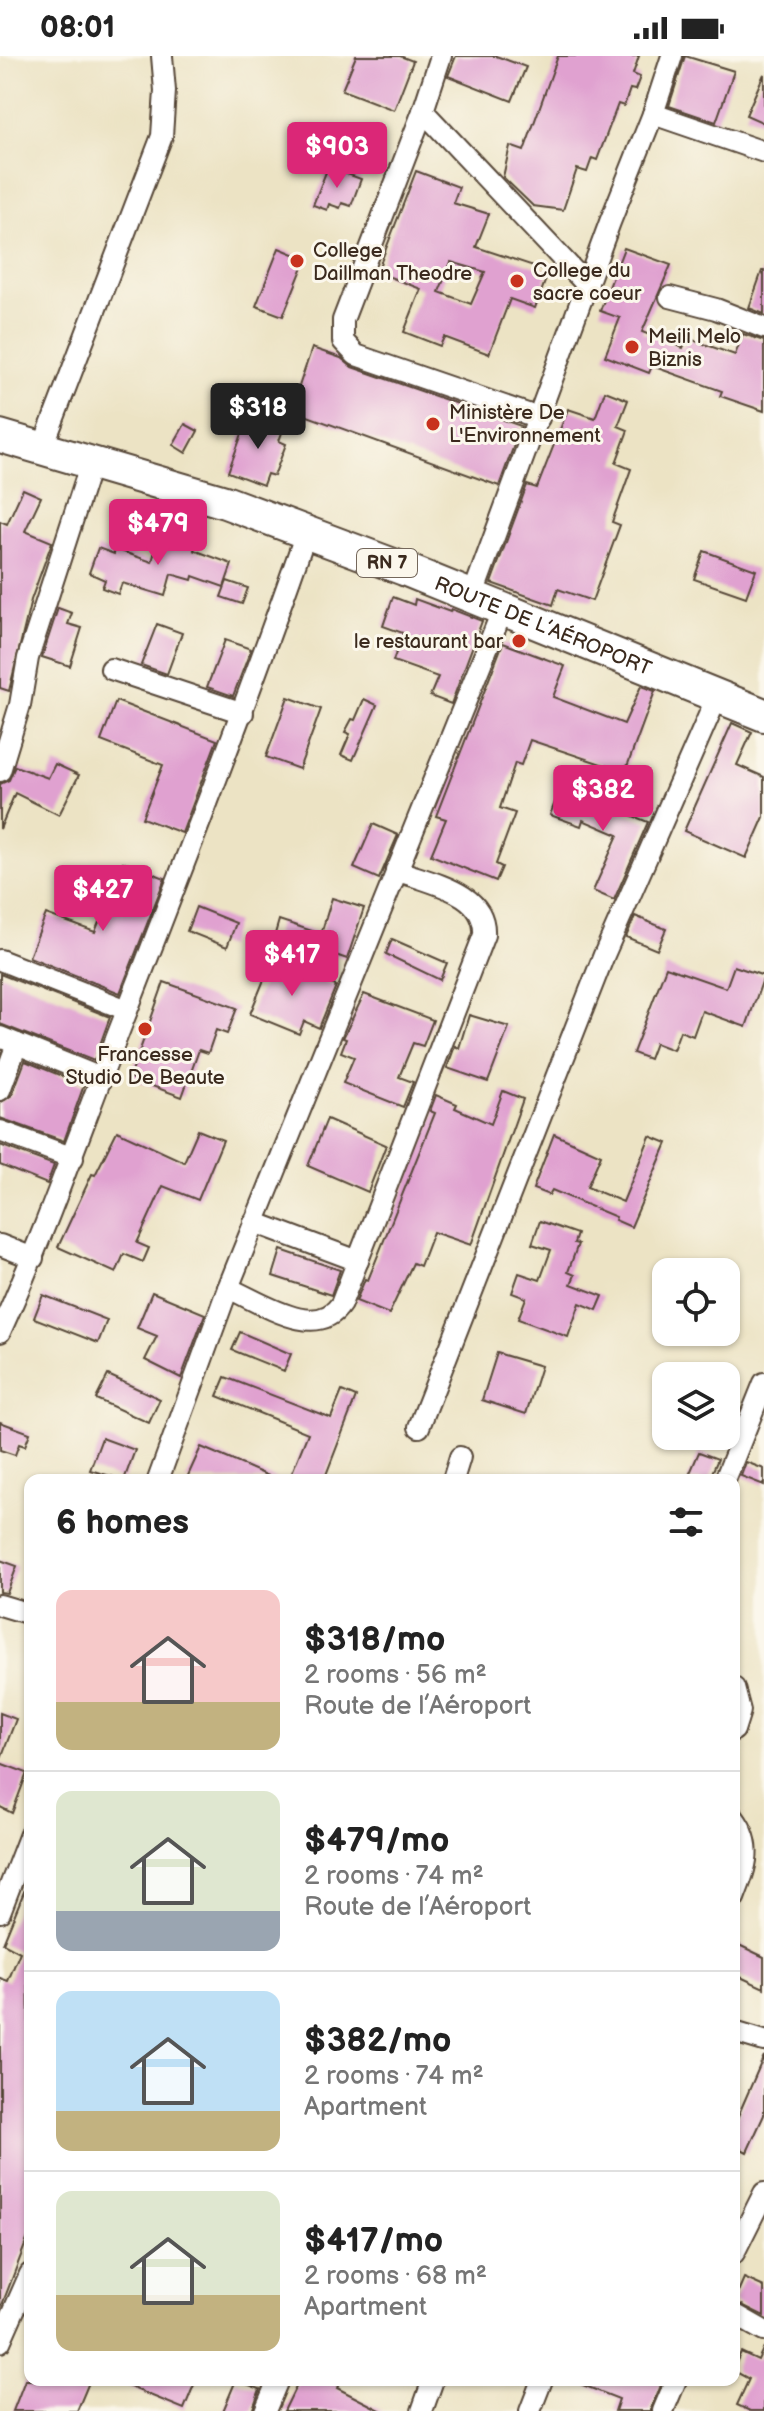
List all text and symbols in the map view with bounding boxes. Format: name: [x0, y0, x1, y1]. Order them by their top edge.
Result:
text: 08:01: [40, 10, 115, 46]
pin: $903: [290, 122, 384, 190]
text: $903: [305, 132, 369, 163]
place label: College Daillman Theodre: [313, 239, 472, 286]
marker: College Daillman Theodre: [288, 252, 306, 270]
place label: College du sacre coeur: [533, 259, 642, 306]
marker: College du sacre coeur: [508, 272, 526, 290]
place label: Meili Melo Biznis: [648, 325, 741, 372]
marker: Meili Melo Biznis: [623, 338, 641, 356]
pin: $318: [211, 383, 305, 451]
text: $318: [229, 393, 287, 424]
place label: Ministère De L'Environnement: [449, 401, 601, 448]
marker: Ministère De L'Environnement: [424, 415, 442, 433]
pin: $479: [111, 499, 205, 567]
text: $479: [127, 509, 189, 540]
road number: RN 7: [357, 549, 417, 577]
street label: ROUTE DE L’AÉROPORT: [431, 572, 655, 681]
place label: le restaurant bar: [354, 630, 504, 654]
marker: le restaurant bar: [510, 632, 528, 650]
pin: $382: [556, 765, 650, 833]
text: $382: [571, 775, 635, 806]
pin: $427: [56, 865, 150, 933]
text: $427: [72, 875, 134, 906]
pin: $417: [245, 930, 339, 998]
text: $417: [263, 940, 321, 971]
marker: Francesse Studio De Beaute: [136, 1020, 154, 1038]
place label: Francesse Studio De Beaute: [65, 1043, 225, 1090]
map controls: [652, 1258, 740, 1450]
button: locate: [652, 1258, 740, 1346]
button: layers: [652, 1362, 740, 1450]
icon: filters: [664, 1500, 708, 1544]
text: 6 homes: [56, 1502, 189, 1543]
text: $318/mo: [304, 1619, 445, 1660]
icon: home: [120, 1622, 216, 1718]
text: 2 rooms · 56 m²: [304, 1660, 487, 1691]
text: Route de l’Aéroport: [304, 1691, 531, 1722]
text: $479/mo: [304, 1820, 449, 1861]
icon: home: [120, 1823, 216, 1919]
text: 2 rooms · 74 m²: [304, 1861, 484, 1892]
text: Route de l’Aéroport: [304, 1892, 531, 1923]
text: $382/mo: [304, 2020, 451, 2061]
icon: home: [120, 2023, 216, 2119]
text: 2 rooms · 74 m²: [304, 2061, 484, 2092]
text: Apartment: [304, 2092, 427, 2123]
text: $417/mo: [304, 2220, 443, 2261]
icon: home: [120, 2223, 216, 2319]
text: 2 rooms · 68 m²: [304, 2261, 487, 2292]
text: Apartment: [304, 2292, 427, 2323]

